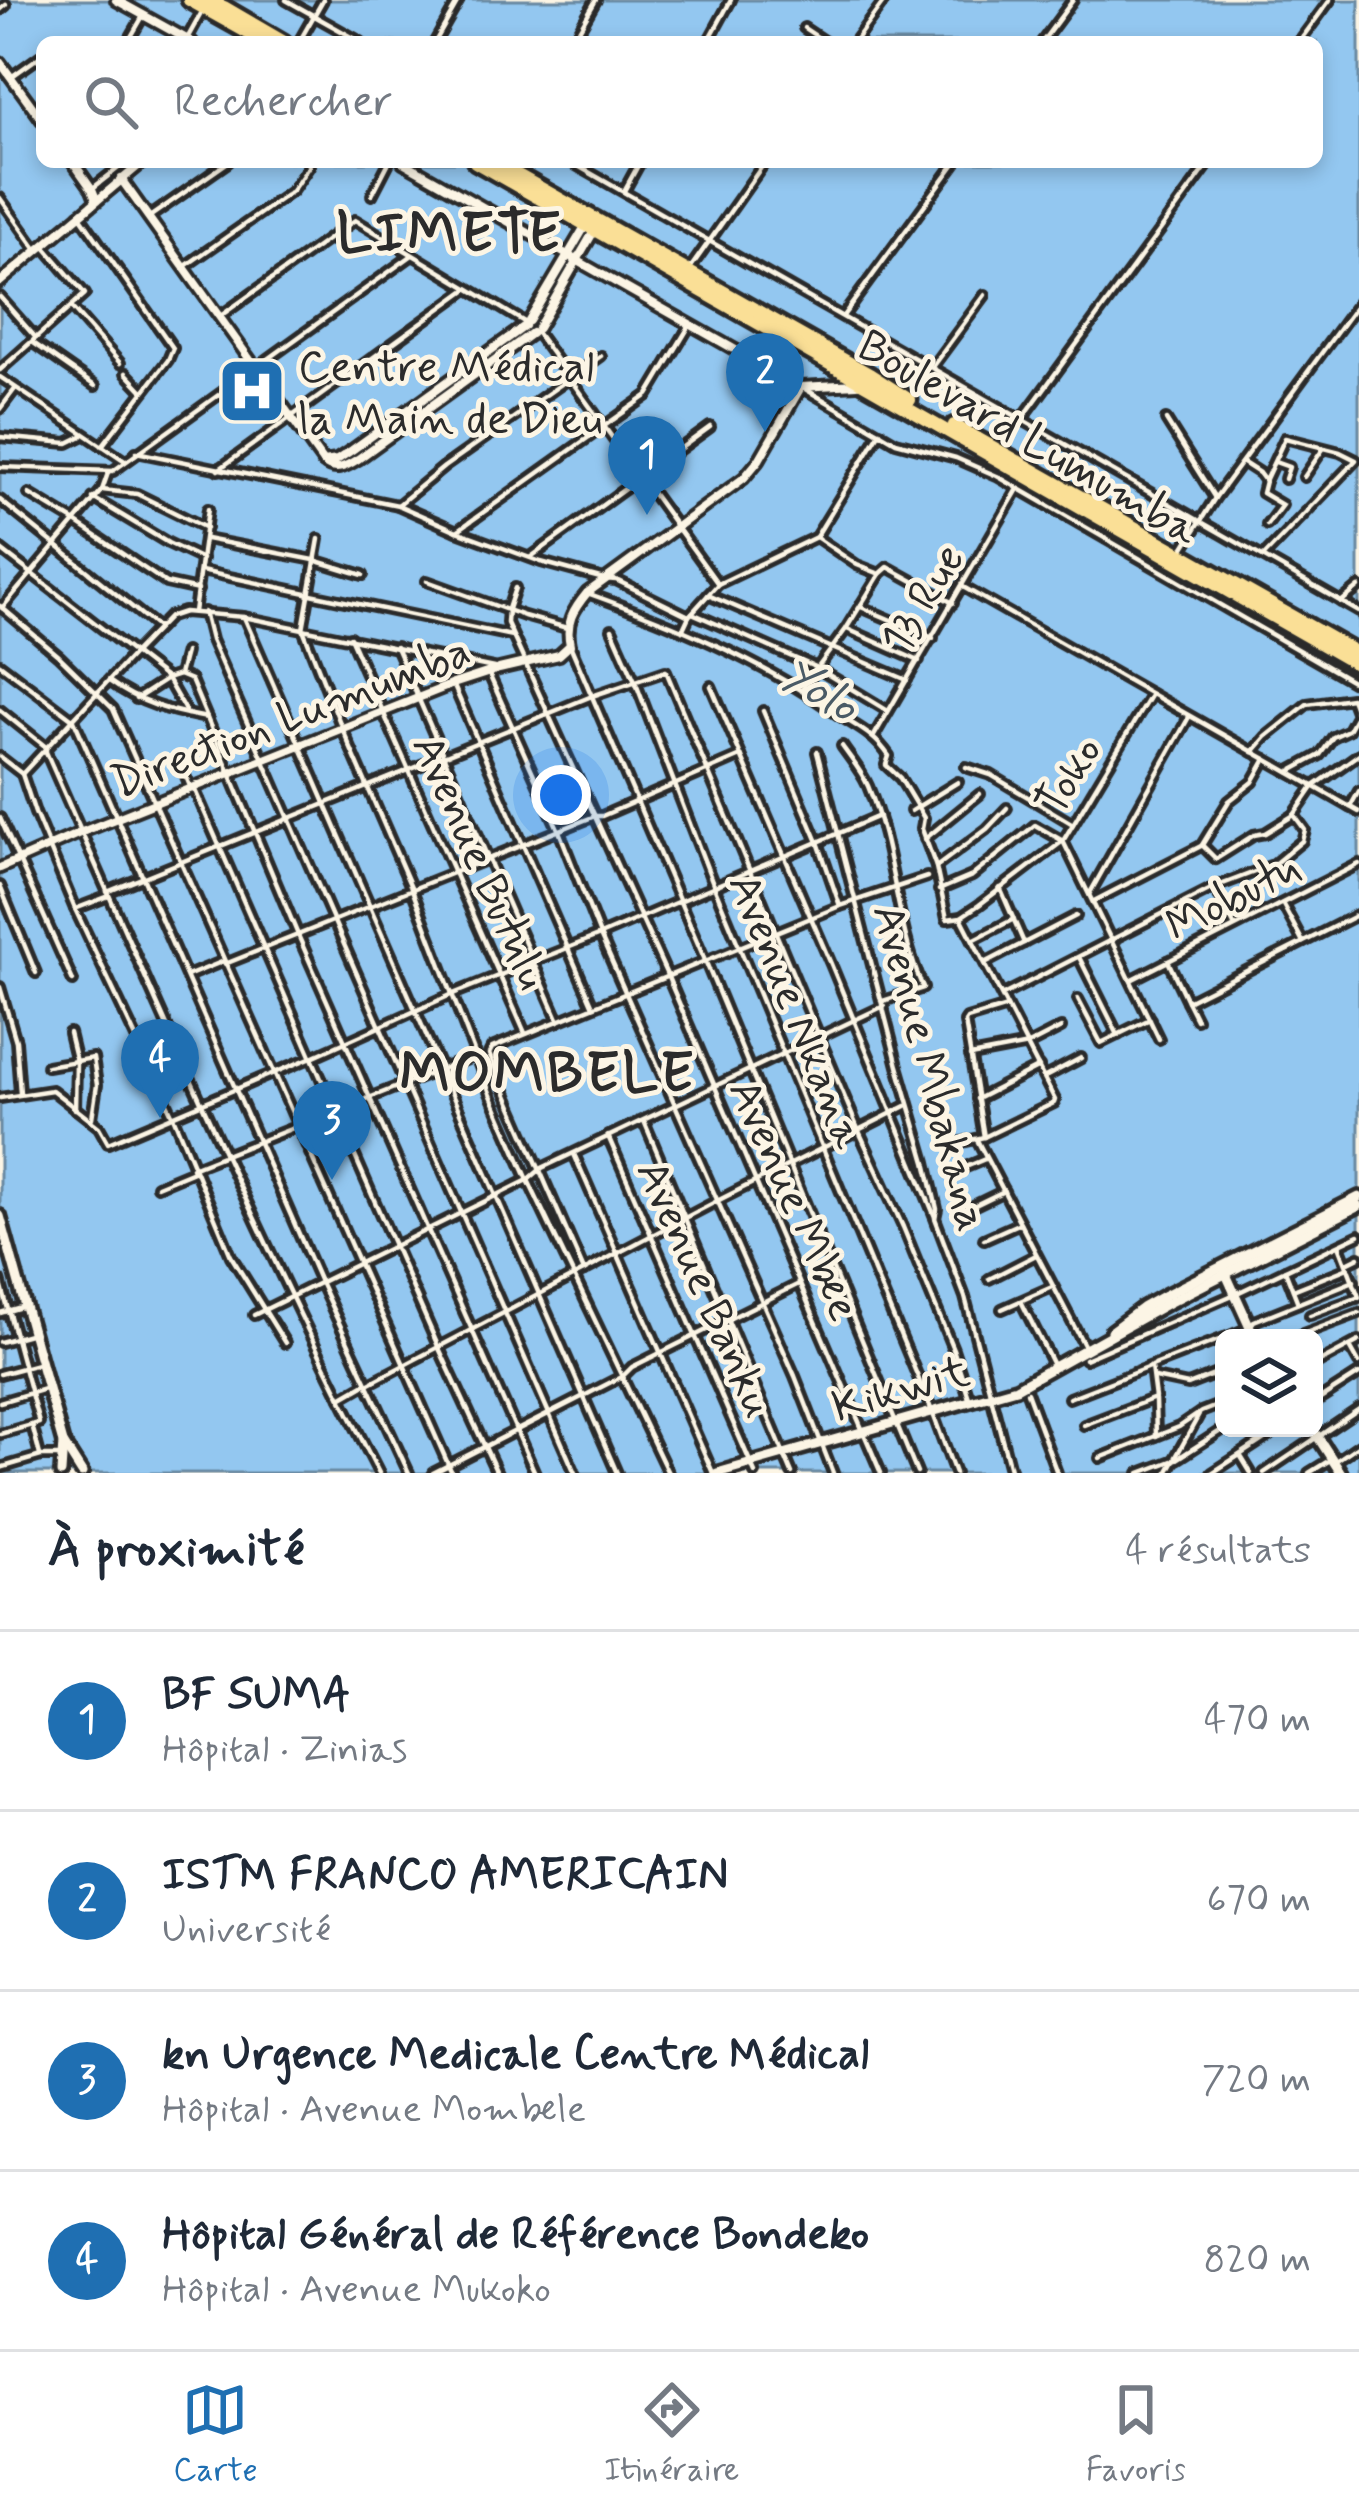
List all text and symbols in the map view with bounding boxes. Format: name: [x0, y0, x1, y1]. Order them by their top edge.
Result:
search box: [36, 36, 1323, 168]
icon: search: [78, 69, 144, 135]
text: Rechercher: [174, 73, 393, 132]
district label: LIMETE: [336, 198, 564, 273]
street label: Boulevard Lumumba: [846, 317, 1209, 561]
pin: 2: [726, 333, 804, 432]
place label: Centre Médical la Main de Dieu: [298, 339, 602, 450]
hospital icon: Centre Médical la Main de Dieu: [217, 356, 287, 426]
pin: 1: [608, 416, 686, 515]
street label: 13 Rue: [868, 534, 980, 666]
street label: Direction Lumumba: [103, 623, 479, 814]
water label: Yolo: [768, 644, 870, 739]
street label: Avenue Butulu: [396, 726, 561, 999]
street label: Toko: [1023, 726, 1117, 828]
your location: [531, 765, 591, 825]
street label: Mobutu: [1156, 839, 1311, 957]
street label: Avenue Nkana: [713, 865, 877, 1158]
street label: Avenue Mbakana: [857, 898, 1001, 1238]
pin: 4: [121, 1019, 199, 1118]
district label: MOMBELE: [399, 1038, 697, 1113]
street label: Avenue Mbee: [713, 1070, 872, 1330]
pin: 3: [293, 1081, 371, 1180]
street label: Avenue Banku: [621, 1151, 787, 1427]
map controls: [1215, 1329, 1323, 1437]
button: layers: [1215, 1329, 1323, 1437]
street label: Kikwit: [826, 1343, 976, 1438]
text: À proximité: [48, 1518, 304, 1584]
text: 4 résultats: [1125, 1526, 1311, 1577]
text: BF SUMA: [162, 1666, 350, 1725]
text: 1: [78, 1695, 96, 1746]
text: 470 m: [1204, 1695, 1311, 1746]
text: Hôpital · Zinias: [162, 1725, 407, 1776]
text: ISTM FRANCO AMERICAIN: [162, 1846, 728, 1905]
text: 2: [77, 1875, 97, 1926]
text: 670 m: [1206, 1875, 1311, 1926]
text: Université: [162, 1905, 331, 1956]
text: kn Urgence Medicale Centre Médical: [162, 2026, 869, 2085]
text: 3: [78, 2055, 96, 2106]
text: 720 m: [1202, 2055, 1311, 2106]
text: Hôpital · Avenue Mombele: [162, 2085, 586, 2136]
text: Hôpital Général de Référence Bondeko: [162, 2206, 869, 2265]
text: 4: [76, 2235, 98, 2286]
text: 820 m: [1203, 2235, 1311, 2286]
text: Hôpital · Avenue Mukoko: [162, 2265, 551, 2316]
tab: Carte: [173, 2377, 258, 2493]
tab: Itinéraire: [604, 2377, 739, 2493]
tab: Favoris: [1086, 2377, 1186, 2493]

